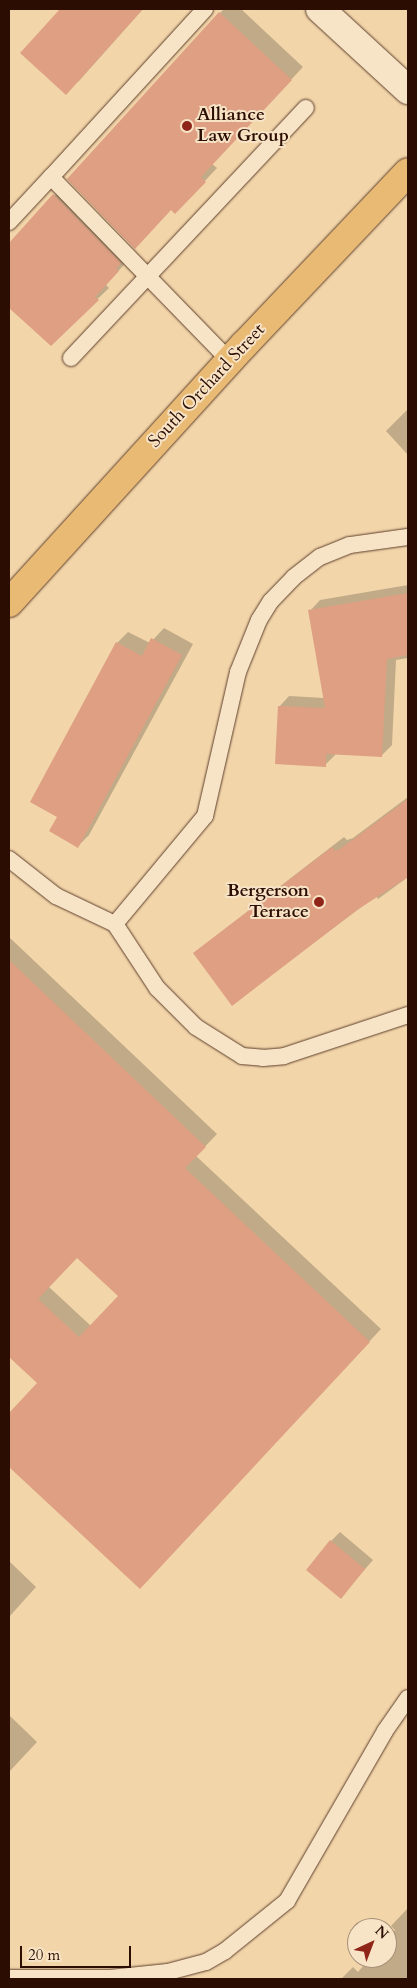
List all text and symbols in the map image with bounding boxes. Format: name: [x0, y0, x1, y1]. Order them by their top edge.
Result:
place label: Alliance Law Group: [197, 105, 289, 148]
marker: Alliance Law Group: [181, 120, 193, 132]
street label: South Orchard Street: [144, 320, 270, 452]
place label: Bergerson Terrace: [227, 881, 309, 924]
marker: Bergerson Terrace: [313, 896, 325, 908]
north arrow: [347, 1918, 397, 1968]
text: N: [371, 1921, 393, 1943]
scale bar: [22, 1936, 134, 1968]
text: 20 m: [28, 1945, 60, 1965]

